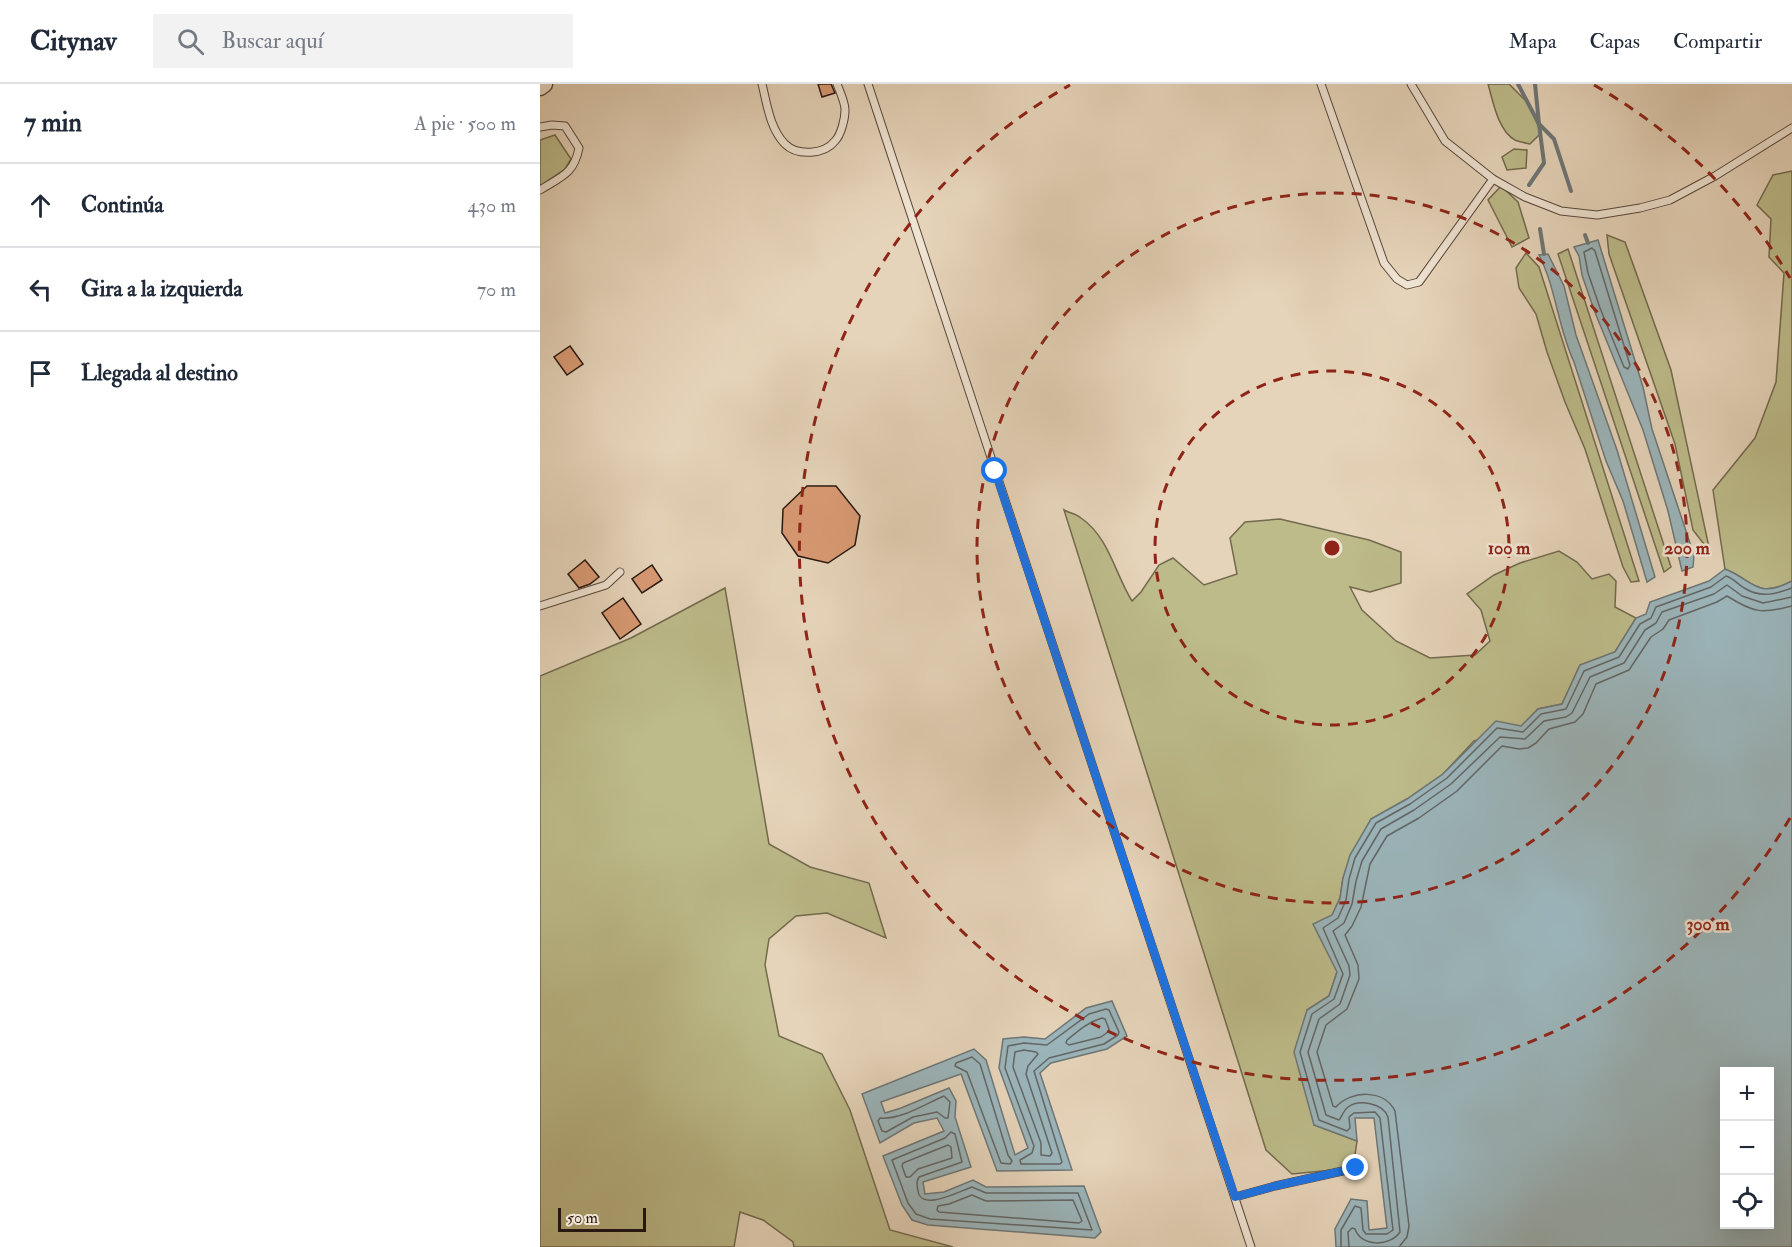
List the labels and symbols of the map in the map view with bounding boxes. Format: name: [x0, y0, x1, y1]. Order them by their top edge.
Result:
route start: [981, 457, 1007, 483]
text: 100 m: [1488, 537, 1531, 560]
text: 200 m: [1664, 537, 1711, 560]
centre of rings: [1322, 538, 1342, 558]
text: 300 m: [1686, 913, 1731, 936]
route end: [1342, 1154, 1368, 1180]
scale bar: [558, 1205, 646, 1232]

